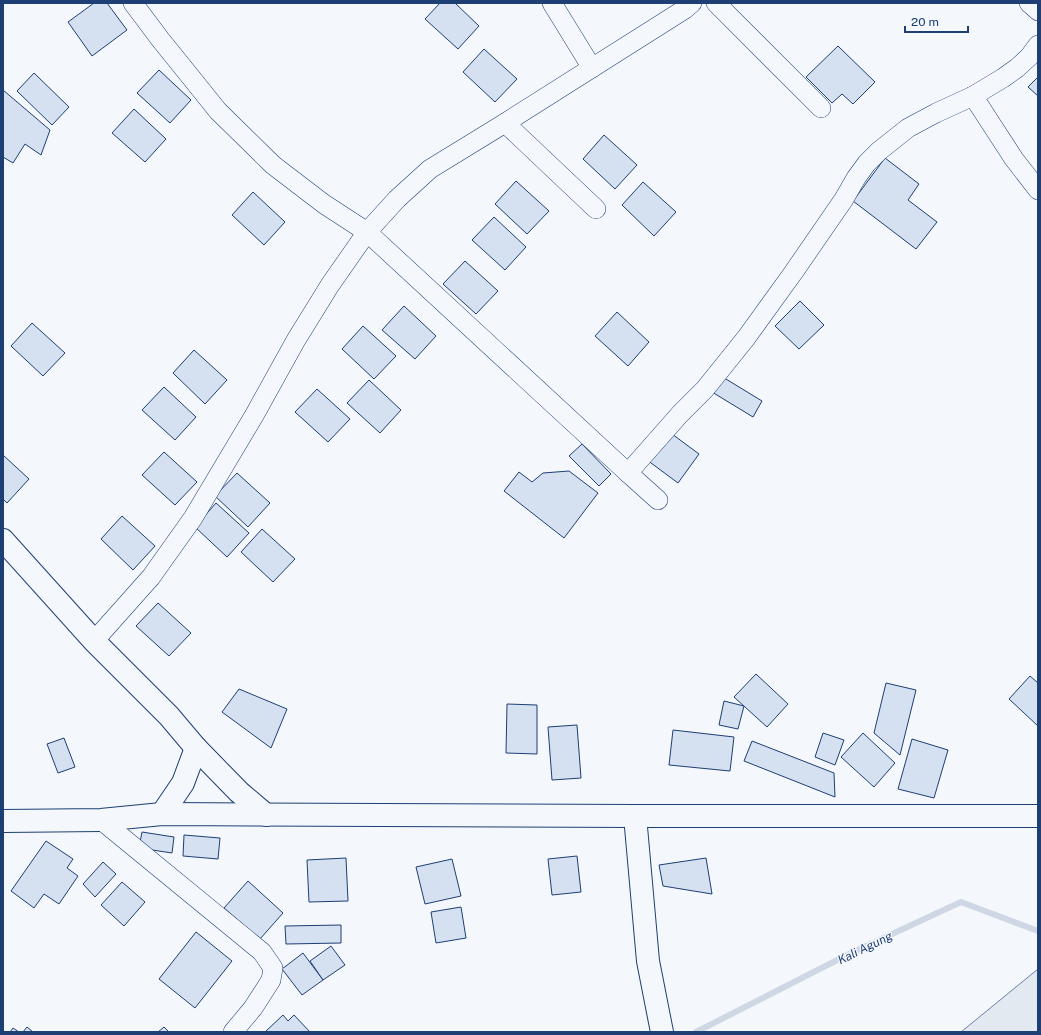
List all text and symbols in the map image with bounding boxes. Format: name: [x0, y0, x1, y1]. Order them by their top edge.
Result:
scale bar: [905, 8, 968, 34]
text: 20 m: [911, 15, 939, 29]
water label: Kali Agung: [835, 928, 895, 967]

